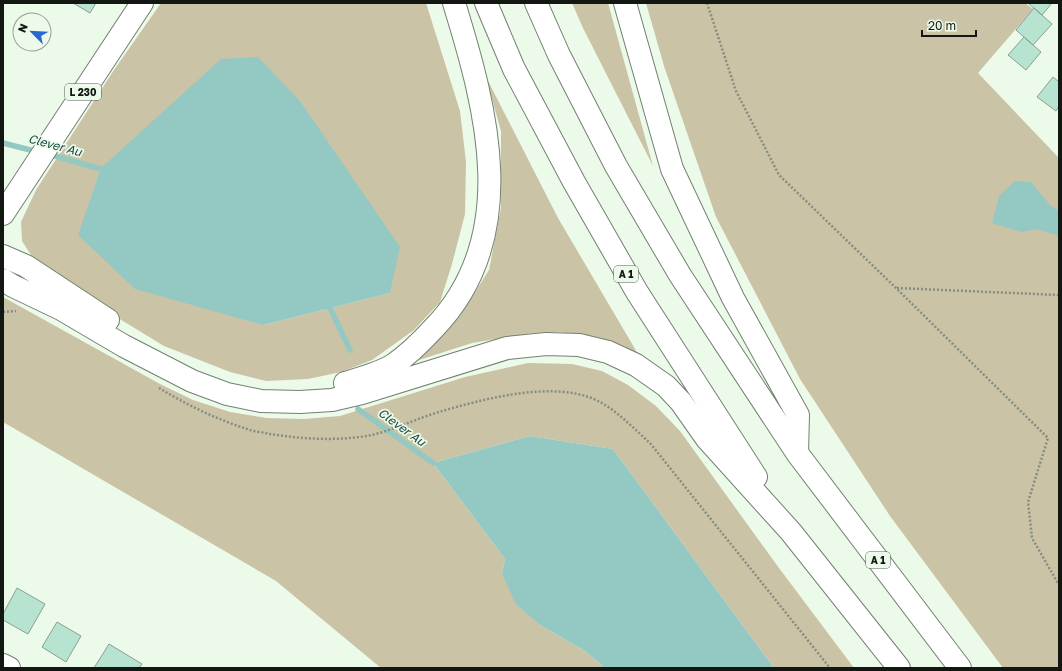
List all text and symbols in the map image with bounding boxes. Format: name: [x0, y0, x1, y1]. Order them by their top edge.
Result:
north arrow: [12, 12, 52, 52]
scale bar: [922, 12, 976, 38]
text: 20 m: [928, 18, 956, 33]
text: N: [15, 21, 30, 34]
road number: L 230: [65, 84, 101, 100]
water label: Clever Au: [27, 131, 84, 160]
road number: A 1: [614, 266, 638, 282]
water label: Clever Au: [375, 405, 429, 450]
road number: A 1: [866, 552, 890, 568]

